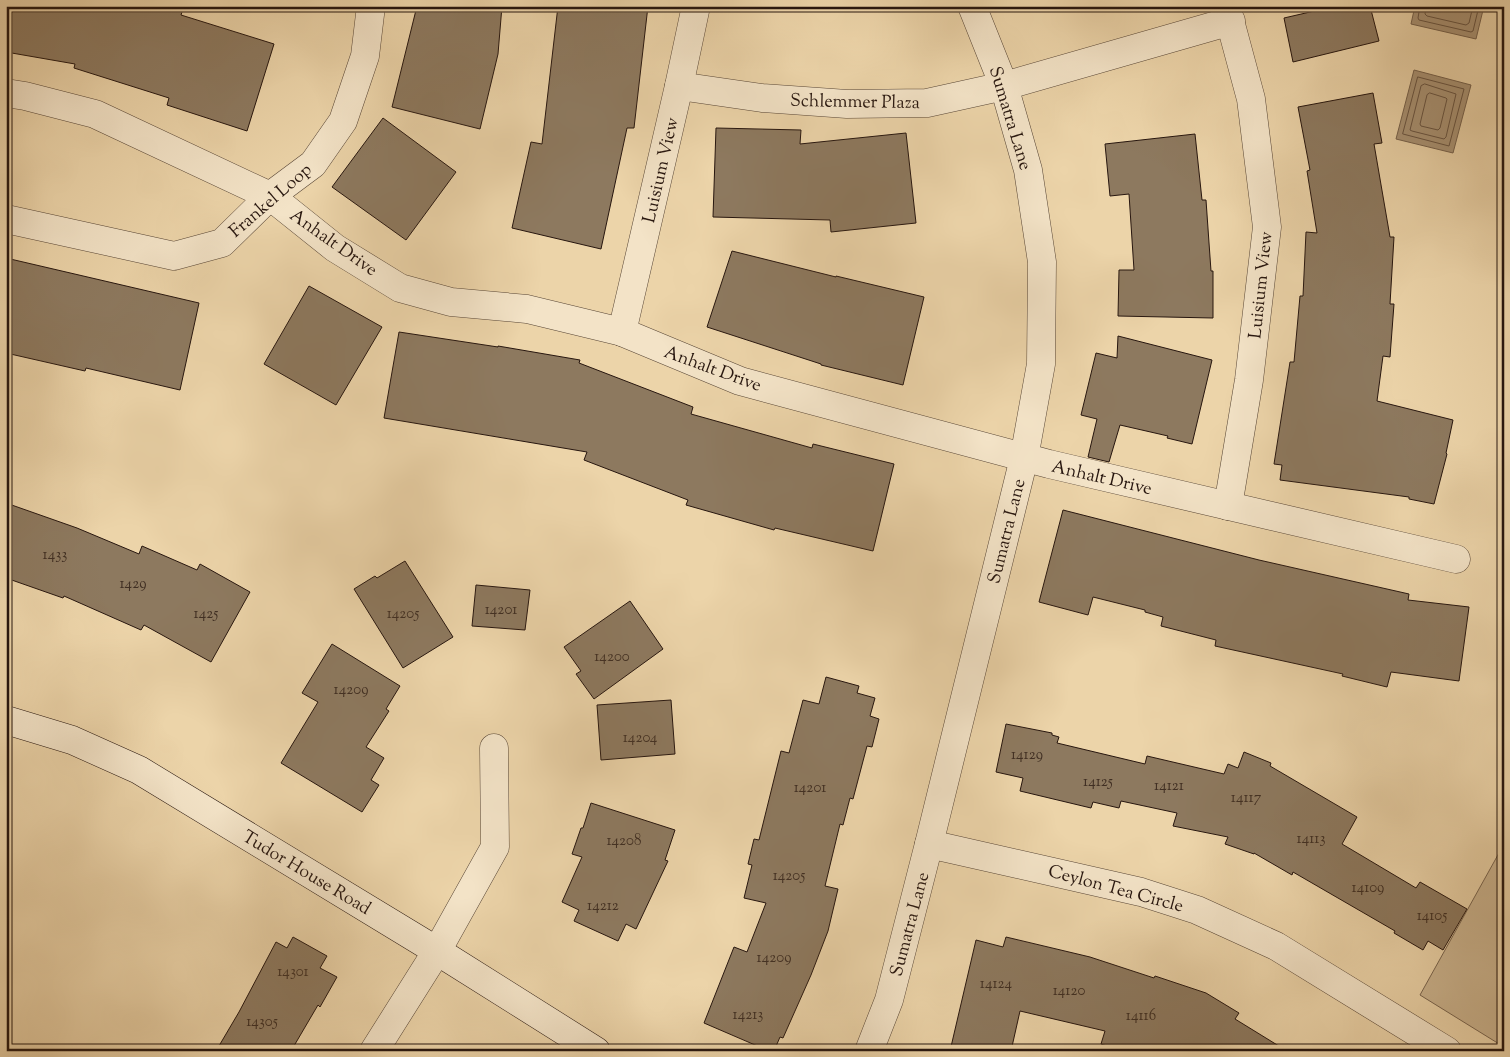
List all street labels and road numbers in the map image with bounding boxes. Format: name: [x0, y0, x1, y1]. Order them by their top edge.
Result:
street label: Sumatra Lane: [981, 64, 1037, 174]
street label: Schlemmer Plaza: [790, 89, 920, 117]
street label: Luisium View: [637, 115, 687, 226]
street label: Frankel Loop: [224, 158, 318, 245]
street label: Anhalt Drive: [284, 204, 382, 284]
street label: Luisium View: [1243, 230, 1281, 340]
street label: Anhalt Drive: [660, 340, 765, 400]
street label: Anhalt Drive: [1049, 455, 1154, 503]
street label: Sumatra Lane: [982, 476, 1034, 587]
street label: Tudor House Road: [237, 825, 375, 922]
street label: Ceylon Tea Circle: [1045, 859, 1186, 920]
street label: Sumatra Lane: [885, 869, 937, 980]

